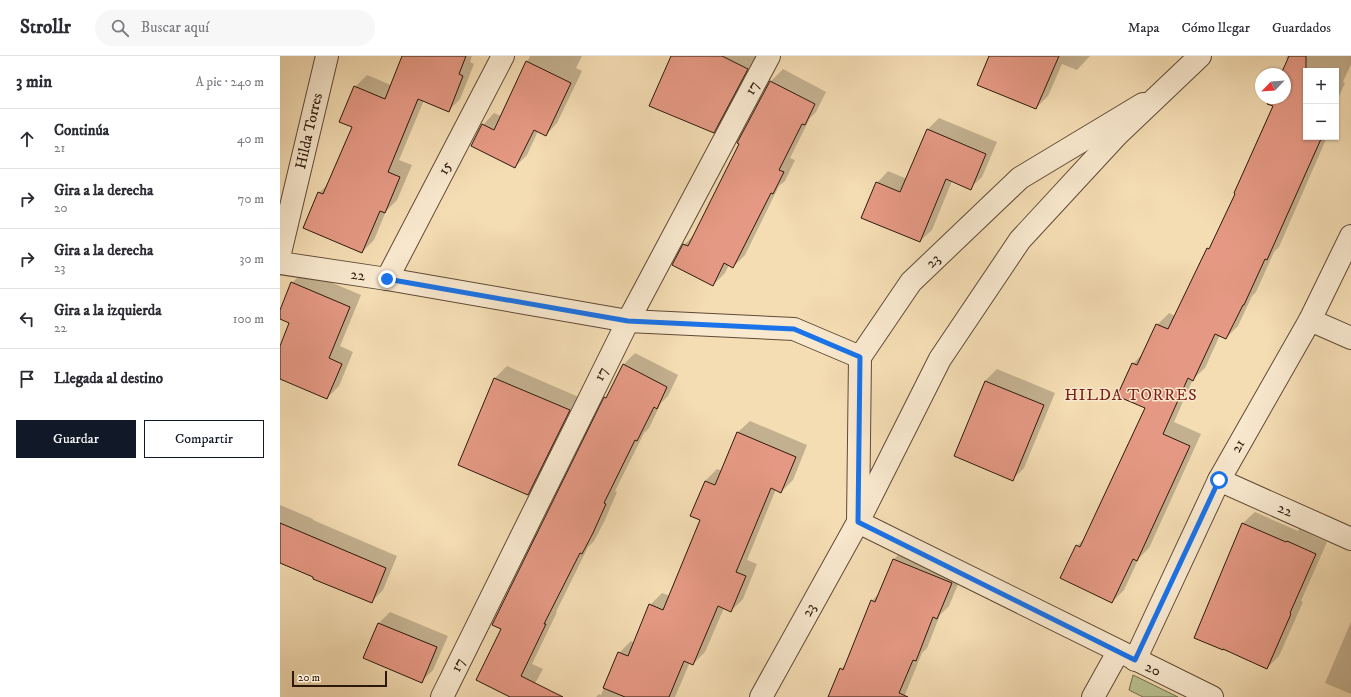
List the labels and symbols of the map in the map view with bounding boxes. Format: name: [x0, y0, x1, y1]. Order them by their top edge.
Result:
north arrow: [1255, 68, 1291, 104]
street label: 17: [740, 78, 764, 98]
street label: Hilda Torres: [291, 91, 327, 171]
street label: 15: [434, 157, 457, 178]
street label: 23: [922, 250, 944, 272]
street label: 22: [349, 265, 367, 286]
route end: [378, 270, 396, 288]
street label: 17: [590, 364, 613, 384]
district label: HILDA TORRES: [1064, 385, 1198, 405]
street label: 21: [1227, 436, 1249, 456]
route start: [1210, 471, 1228, 489]
street label: 22: [1274, 498, 1296, 522]
street label: 23: [798, 600, 820, 620]
street label: 17: [447, 655, 470, 675]
street label: 20: [1142, 657, 1164, 681]
scale bar: [292, 669, 387, 688]

